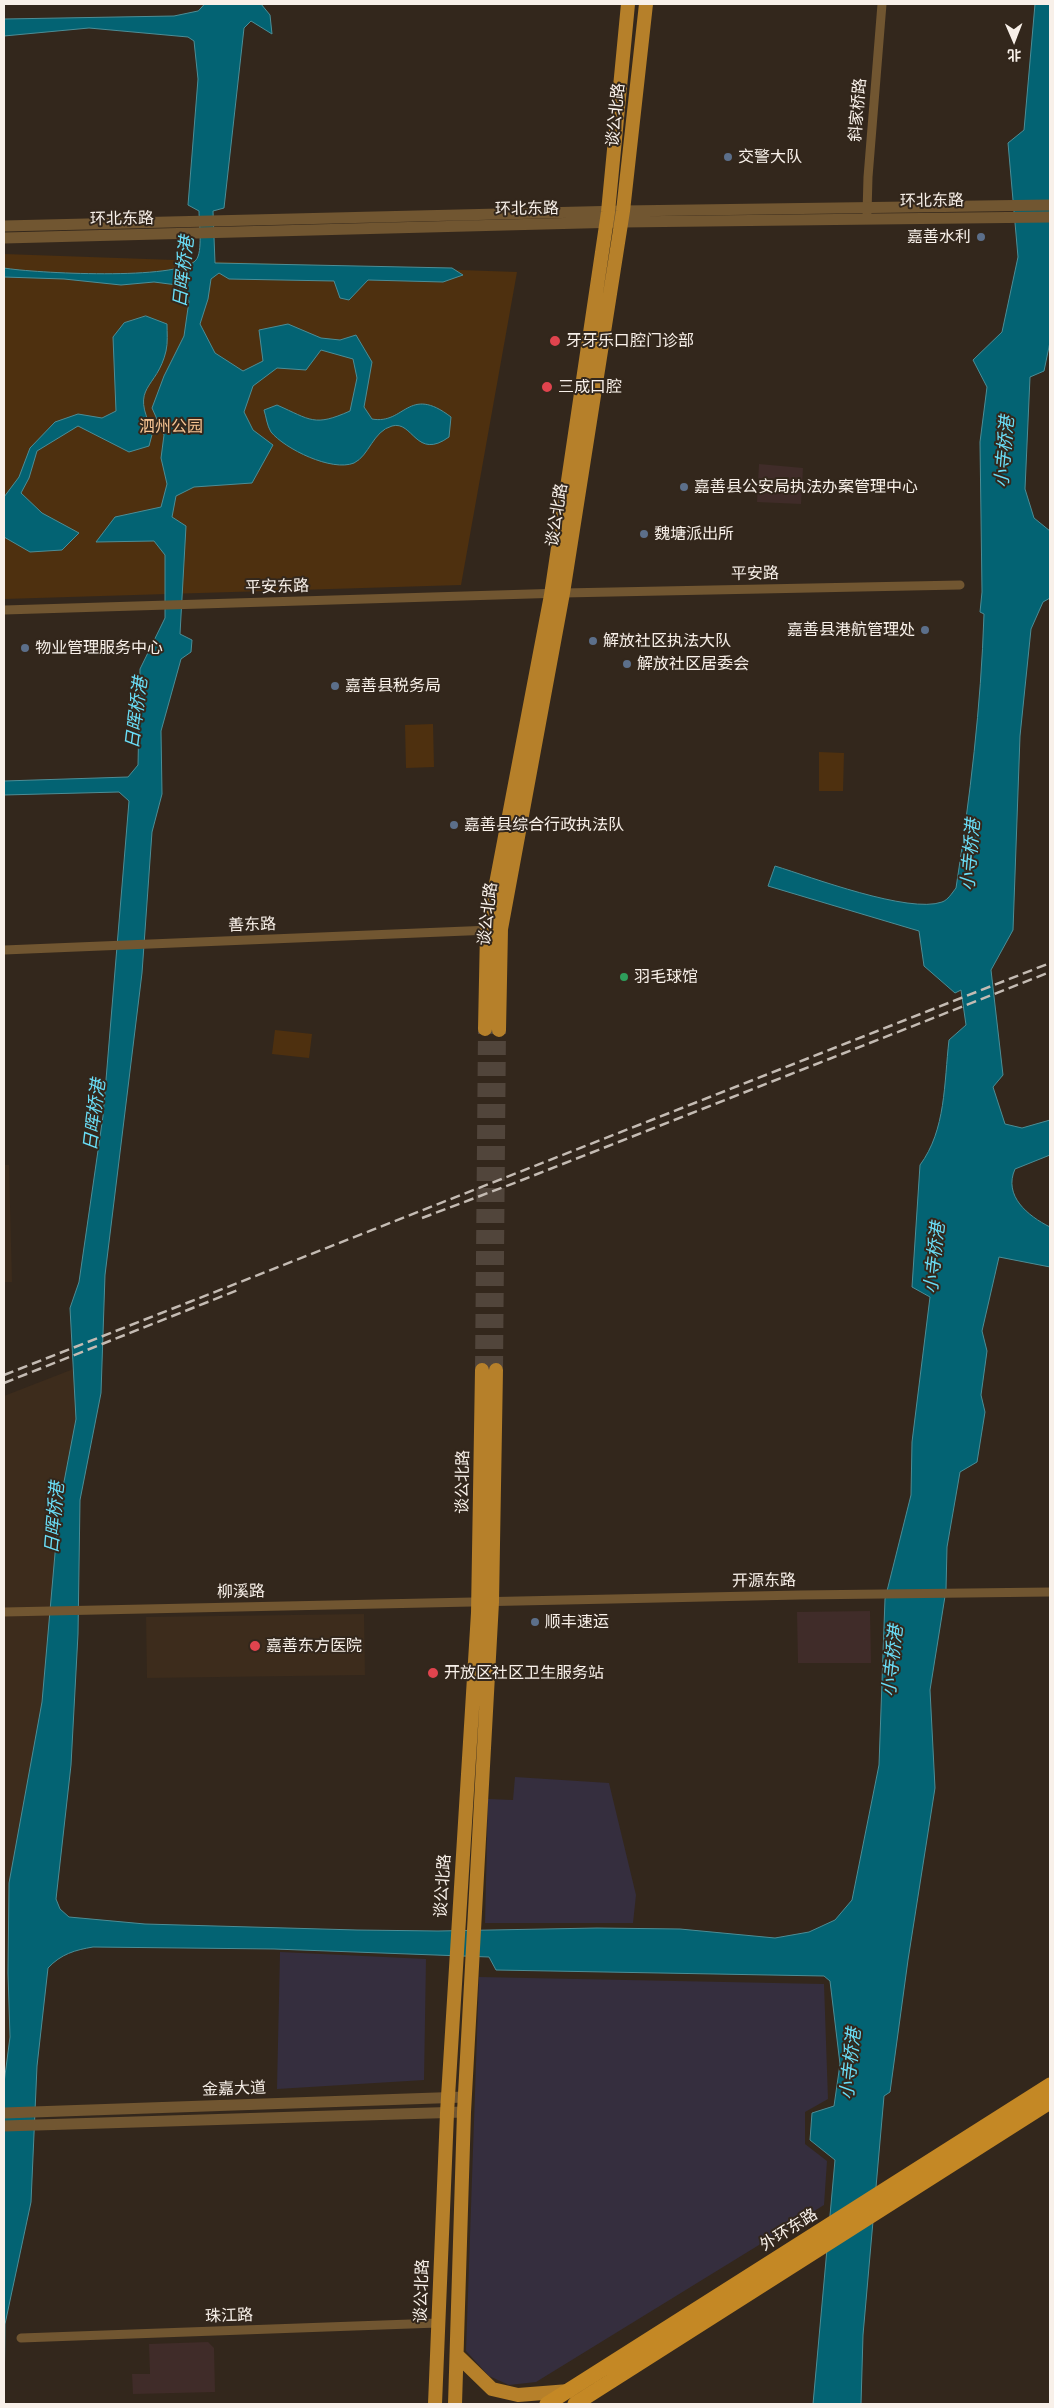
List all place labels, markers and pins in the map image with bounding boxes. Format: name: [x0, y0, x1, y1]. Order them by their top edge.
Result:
place label: 交警大队: [738, 147, 802, 167]
marker: 交警大队: [722, 151, 734, 163]
place label: 嘉善水利: [907, 227, 971, 247]
marker: 嘉善水利: [975, 231, 987, 243]
place label: 牙牙乐口腔门诊部: [566, 331, 694, 351]
marker: 牙牙乐口腔门诊部: [548, 334, 562, 348]
place label: 三成口腔: [558, 377, 622, 397]
marker: 三成口腔: [540, 380, 554, 394]
place label: 嘉善县公安局执法办案管理中心: [694, 477, 918, 497]
marker: 嘉善县公安局执法办案管理中心: [678, 481, 690, 493]
place label: 魏塘派出所: [654, 524, 734, 544]
marker: 魏塘派出所: [638, 528, 650, 540]
place label: 嘉善县港航管理处: [787, 620, 915, 640]
marker: 嘉善县港航管理处: [919, 624, 931, 636]
place label: 解放社区执法大队: [603, 631, 731, 651]
marker: 解放社区执法大队: [587, 635, 599, 647]
place label: 物业管理服务中心: [35, 638, 163, 658]
marker: 物业管理服务中心: [19, 642, 31, 654]
place label: 解放社区居委会: [637, 654, 749, 674]
marker: 解放社区居委会: [621, 658, 633, 670]
place label: 嘉善县税务局: [345, 676, 441, 696]
marker: 嘉善县税务局: [329, 680, 341, 692]
place label: 嘉善县综合行政执法队: [464, 815, 624, 835]
marker: 嘉善县综合行政执法队: [448, 819, 460, 831]
place label: 羽毛球馆: [634, 967, 698, 987]
marker: 羽毛球馆: [618, 971, 630, 983]
place label: 顺丰速运: [545, 1612, 609, 1632]
marker: 顺丰速运: [529, 1616, 541, 1628]
place label: 嘉善东方医院: [266, 1636, 362, 1656]
marker: 嘉善东方医院: [248, 1639, 262, 1653]
place label: 开放区社区卫生服务站: [444, 1663, 604, 1683]
marker: 开放区社区卫生服务站: [426, 1666, 440, 1680]

